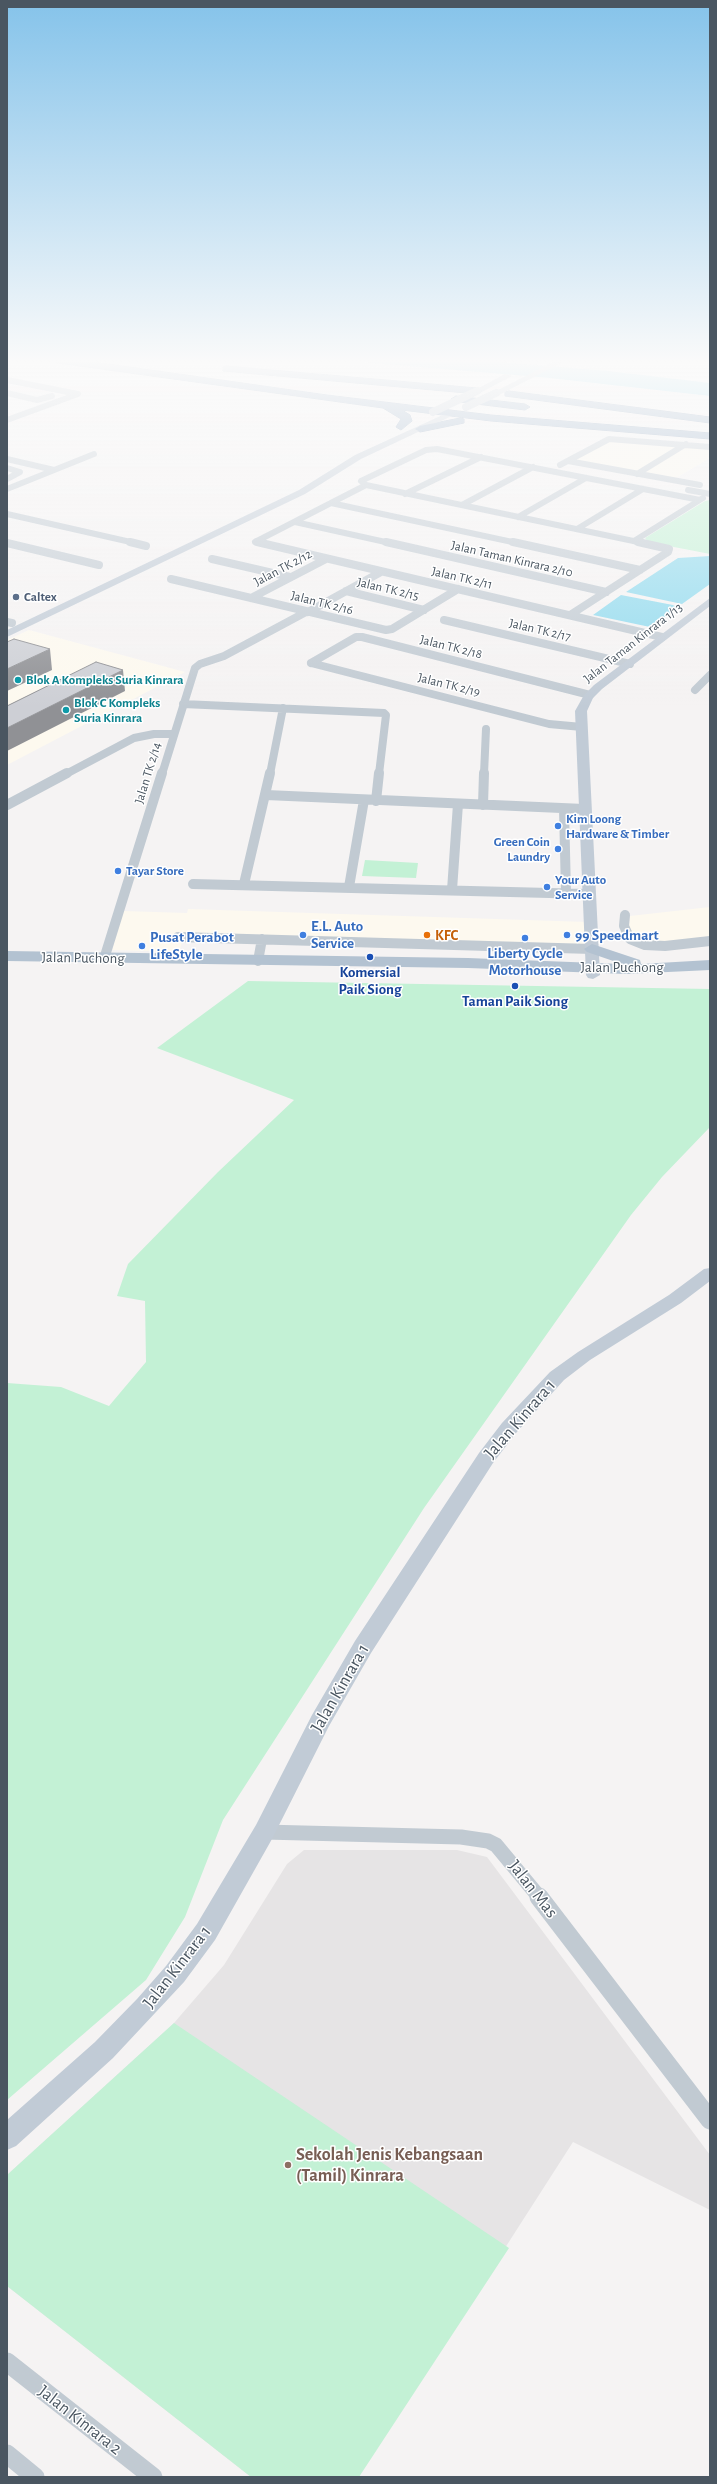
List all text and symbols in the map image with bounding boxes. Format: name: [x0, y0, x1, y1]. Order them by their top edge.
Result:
street label: Jalan Taman Kinrara 2/10: [450, 537, 574, 581]
street label: Jalan TK 2/12: [251, 546, 315, 590]
street label: Jalan TK 2/11: [430, 563, 494, 593]
street label: Jalan TK 2/15: [356, 574, 420, 604]
street label: Jalan TK 2/16: [289, 588, 355, 618]
place label: Caltex: [24, 589, 57, 605]
marker: Caltex: [11, 592, 21, 602]
street label: Jalan Taman Kinrara 1/13: [580, 600, 686, 686]
street label: Jalan TK 2/17: [508, 615, 572, 645]
street label: Jalan TK 2/18: [418, 632, 484, 662]
street label: Jalan TK 2/19: [416, 670, 482, 700]
place label: Blok A Kompleks Suria Kinrara: [26, 672, 184, 688]
marker: Blok A Kompleks Suria Kinrara: [13, 675, 23, 685]
place label: Blok C Kompleks Suria Kinrara: [74, 695, 160, 726]
marker: Blok C Kompleks Suria Kinrara: [61, 705, 71, 715]
street label: Jalan TK 2/14: [131, 740, 165, 806]
place label: Kim Loong Hardware & Timber: [566, 811, 669, 842]
marker: Kim Loong Hardware & Timber: [553, 821, 563, 831]
place label: Green Coin Laundry: [494, 834, 550, 865]
marker: Green Coin Laundry: [553, 844, 563, 854]
place label: Tayar Store: [126, 863, 184, 879]
marker: Tayar Store: [113, 866, 123, 876]
place label: Your Auto Service: [555, 872, 606, 903]
marker: Your Auto Service: [542, 882, 552, 892]
place label: E.L. Auto Service: [311, 917, 363, 952]
place label: KFC: [435, 926, 458, 944]
place label: 99 Speedmart: [575, 926, 659, 944]
place label: Pusat Perabot LifeStyle: [150, 928, 234, 963]
marker: E.L. Auto Service: [298, 930, 308, 940]
marker: KFC: [422, 930, 432, 940]
marker: 99 Speedmart: [562, 930, 572, 940]
marker: Liberty Cycle Motorhouse: [520, 933, 530, 943]
marker: Pusat Perabot LifeStyle: [137, 941, 147, 951]
place label: Liberty Cycle Motorhouse: [487, 944, 563, 979]
street label: Jalan Puchong: [41, 948, 125, 968]
marker: Komersial Paik Siong: [365, 952, 375, 962]
street label: Jalan Puchong: [580, 958, 664, 976]
place label: Komersial Paik Siong: [339, 963, 401, 998]
marker: Taman Paik Siong: [510, 981, 520, 991]
place label: Taman Paik Siong: [462, 992, 568, 1010]
street label: Jalan Kinrara 1: [480, 1375, 560, 1463]
street label: Jalan Kinrara 1: [306, 1640, 374, 1736]
street label: Jalan Mas: [504, 1856, 562, 1922]
street label: Jalan Kinrara 1: [138, 1922, 216, 2012]
place label: Sekolah Jenis Kebangsaan (Tamil) Kinrara: [296, 2144, 483, 2186]
marker: Sekolah Jenis Kebangsaan (Tamil) Kinrara: [283, 2160, 293, 2170]
street label: Jalan Kinrara 2: [34, 2381, 126, 2459]

